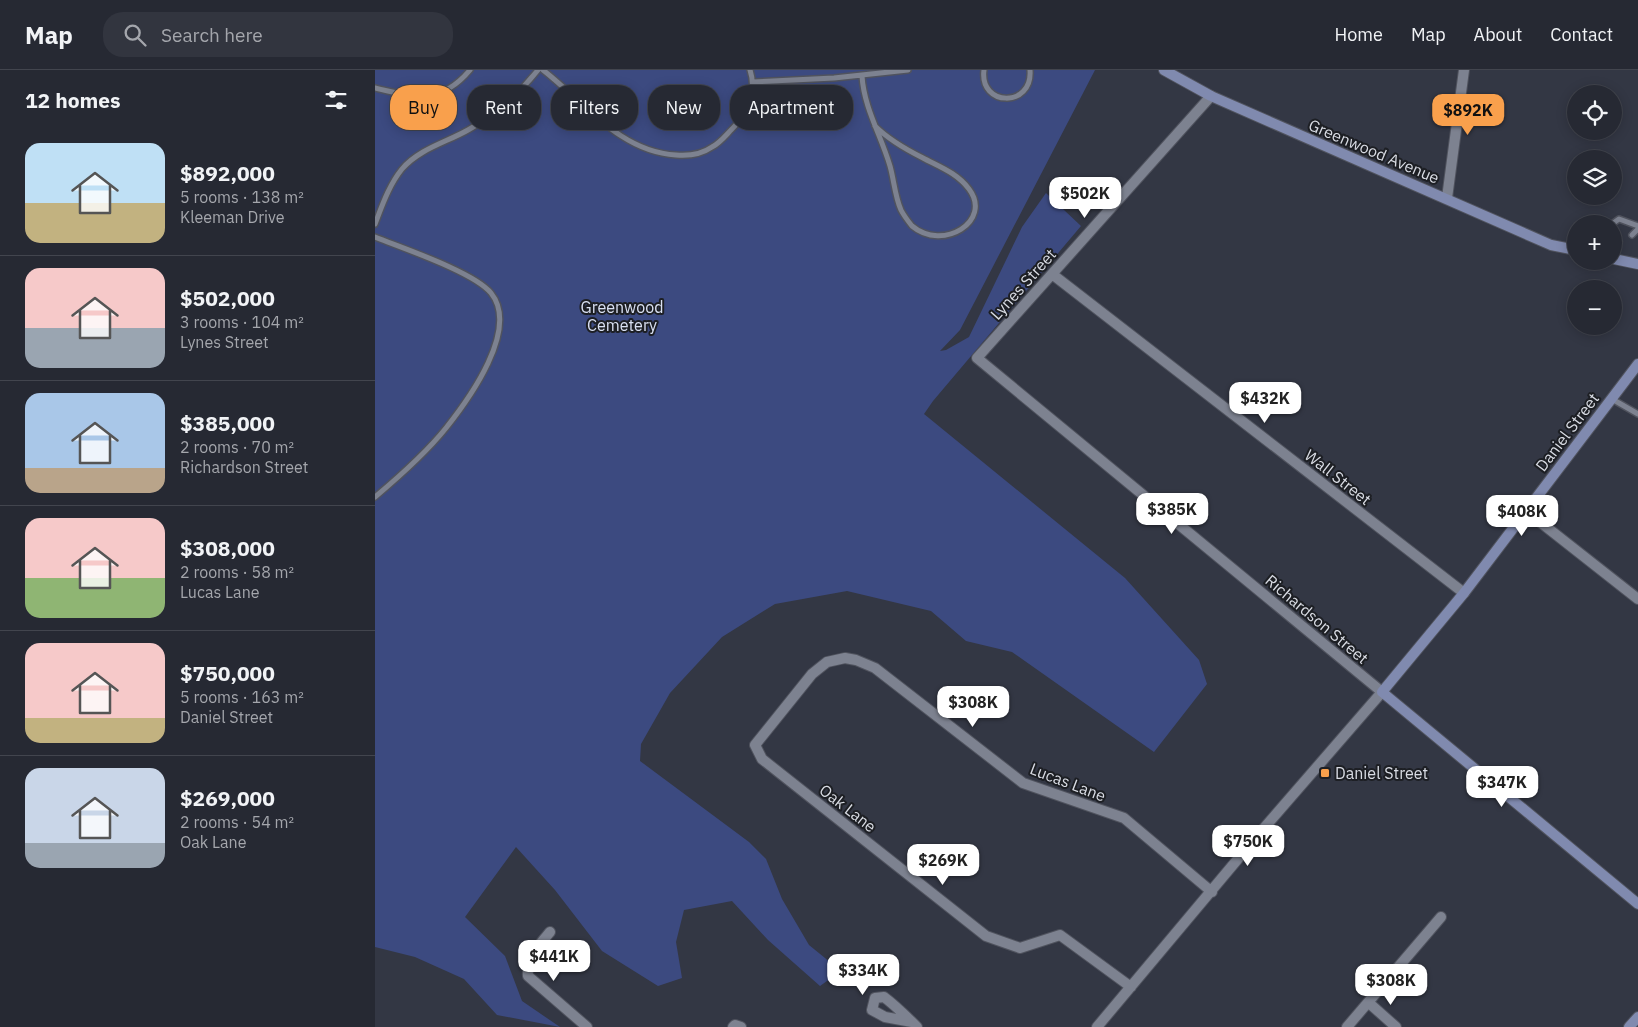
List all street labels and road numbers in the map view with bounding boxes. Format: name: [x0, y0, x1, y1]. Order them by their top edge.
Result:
street label: Greenwood Avenue: [1306, 114, 1443, 188]
street label: Lynes Street: [986, 244, 1060, 324]
street label: Daniel Street: [1531, 389, 1603, 475]
street label: Wall Street: [1301, 445, 1375, 509]
street label: Richardson Street: [1261, 570, 1373, 668]
street label: Lucas Lane: [1027, 758, 1109, 806]
street label: Oak Lane: [816, 780, 881, 836]

